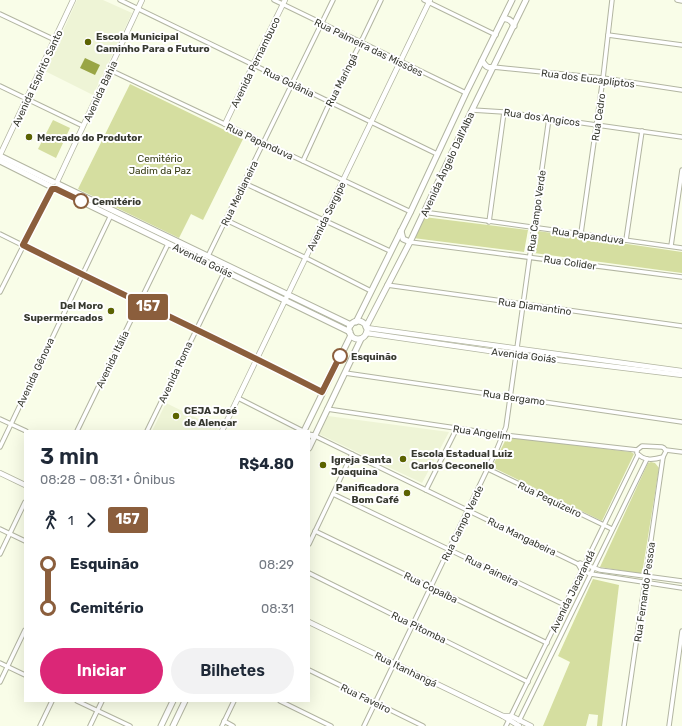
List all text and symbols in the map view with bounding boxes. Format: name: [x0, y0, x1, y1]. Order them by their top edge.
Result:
street label: Avenida Pernambuco: [229, 15, 283, 110]
street label: Rua Palmeira das Missões: [312, 16, 425, 79]
street label: Avenida Espírito Santo: [10, 28, 66, 129]
place label: Escola Municipal Caminho Para o Futuro: [96, 31, 210, 55]
marker: Escola Municipal Caminho Para o Futuro: [83, 37, 93, 47]
street label: Rua Maringá: [323, 52, 360, 109]
street label: Avenida Bahia: [82, 59, 120, 124]
street label: Rua Goiânia: [261, 65, 316, 100]
street label: Rua dos Eucapliptos: [540, 67, 635, 91]
street label: Rua Cedro: [590, 92, 608, 142]
street label: Rua dos Angicos: [503, 107, 581, 129]
street label: Avenida Ângelo Dall'Alba: [418, 110, 477, 219]
street label: Rua Papanduva: [224, 121, 295, 163]
marker: Mercado do Produtor: [24, 132, 34, 142]
place label: Mercado do Produtor: [37, 132, 142, 144]
park label: Cemitério Jadim da Paz: [129, 153, 191, 177]
street label: Rua Medianeira: [219, 159, 261, 228]
street label: Rua Campo Verde: [525, 169, 549, 253]
street label: Avenida Sergipe: [305, 180, 349, 253]
marker: Cemitério: [73, 193, 89, 209]
place label: Cemitério: [92, 196, 141, 208]
street label: Rua Papanduva: [551, 225, 625, 247]
street label: Avenida Goiás: [171, 241, 235, 281]
street label: Rua Colider: [543, 253, 597, 273]
line badge: 157: [125, 294, 171, 320]
street label: Rua Diamantino: [497, 296, 573, 318]
text: 157: [136, 298, 160, 315]
place label: Del Moro Supermercados: [24, 300, 103, 324]
marker: Del Moro Supermercados: [106, 306, 116, 316]
street label: Avenida Itália: [94, 329, 132, 390]
street label: Avenida Gênova: [15, 336, 57, 409]
street label: Avenida Roma: [156, 340, 195, 405]
street label: Avenida Goiás: [491, 346, 557, 366]
marker: Esquinão: [332, 348, 348, 364]
place label: Esquinão: [351, 351, 397, 363]
street label: Rua Bergamo: [482, 388, 546, 408]
place label: CEJA José de Alencar: [184, 405, 237, 429]
marker: CEJA José de Alencar: [171, 411, 181, 421]
street label: Rua Angelim: [452, 423, 512, 443]
text: 3 min: [40, 443, 99, 470]
place label: Escola Estadual Luiz Carlos Ceconello: [411, 448, 513, 472]
place label: Igreja Santa Joaquina: [331, 454, 392, 478]
marker: Escola Estadual Luiz Carlos Ceconello: [398, 454, 408, 464]
text: R$4.80: [239, 455, 294, 473]
marker: Igreja Santa Joaquina: [318, 460, 328, 470]
text: 08:28 – 08:31 · Ônibus: [40, 472, 175, 487]
street label: Rua Pequizeiro: [516, 479, 584, 521]
place label: Panificadora Bom Café: [336, 482, 399, 506]
street label: Rua Campo Verde: [439, 483, 487, 563]
marker: Panificadora Bom Café: [402, 488, 412, 498]
icon: walk: [40, 509, 62, 531]
icon: forward: [80, 509, 102, 531]
text: 157: [116, 511, 140, 528]
text: 1: [68, 513, 74, 528]
street label: Rua Mangabeira: [485, 515, 558, 559]
street label: Rua Fernando Pessoa: [632, 541, 658, 643]
street label: Avenida Jacarandá: [548, 549, 598, 634]
street label: Rua Paineira: [463, 553, 520, 589]
text: Esquinão: [70, 555, 139, 573]
text: 08:29: [259, 557, 294, 572]
street label: Rua Copaíba: [402, 570, 459, 606]
text: Cemitério: [70, 599, 144, 617]
text: 08:31: [261, 601, 294, 616]
street label: Rua Pitomba: [389, 609, 448, 646]
button: Iniciar: [40, 648, 163, 694]
button: Bilhetes: [171, 648, 294, 694]
street label: Rua Itanhangá: [372, 650, 439, 690]
street label: Rua Faveiro: [339, 682, 393, 716]

